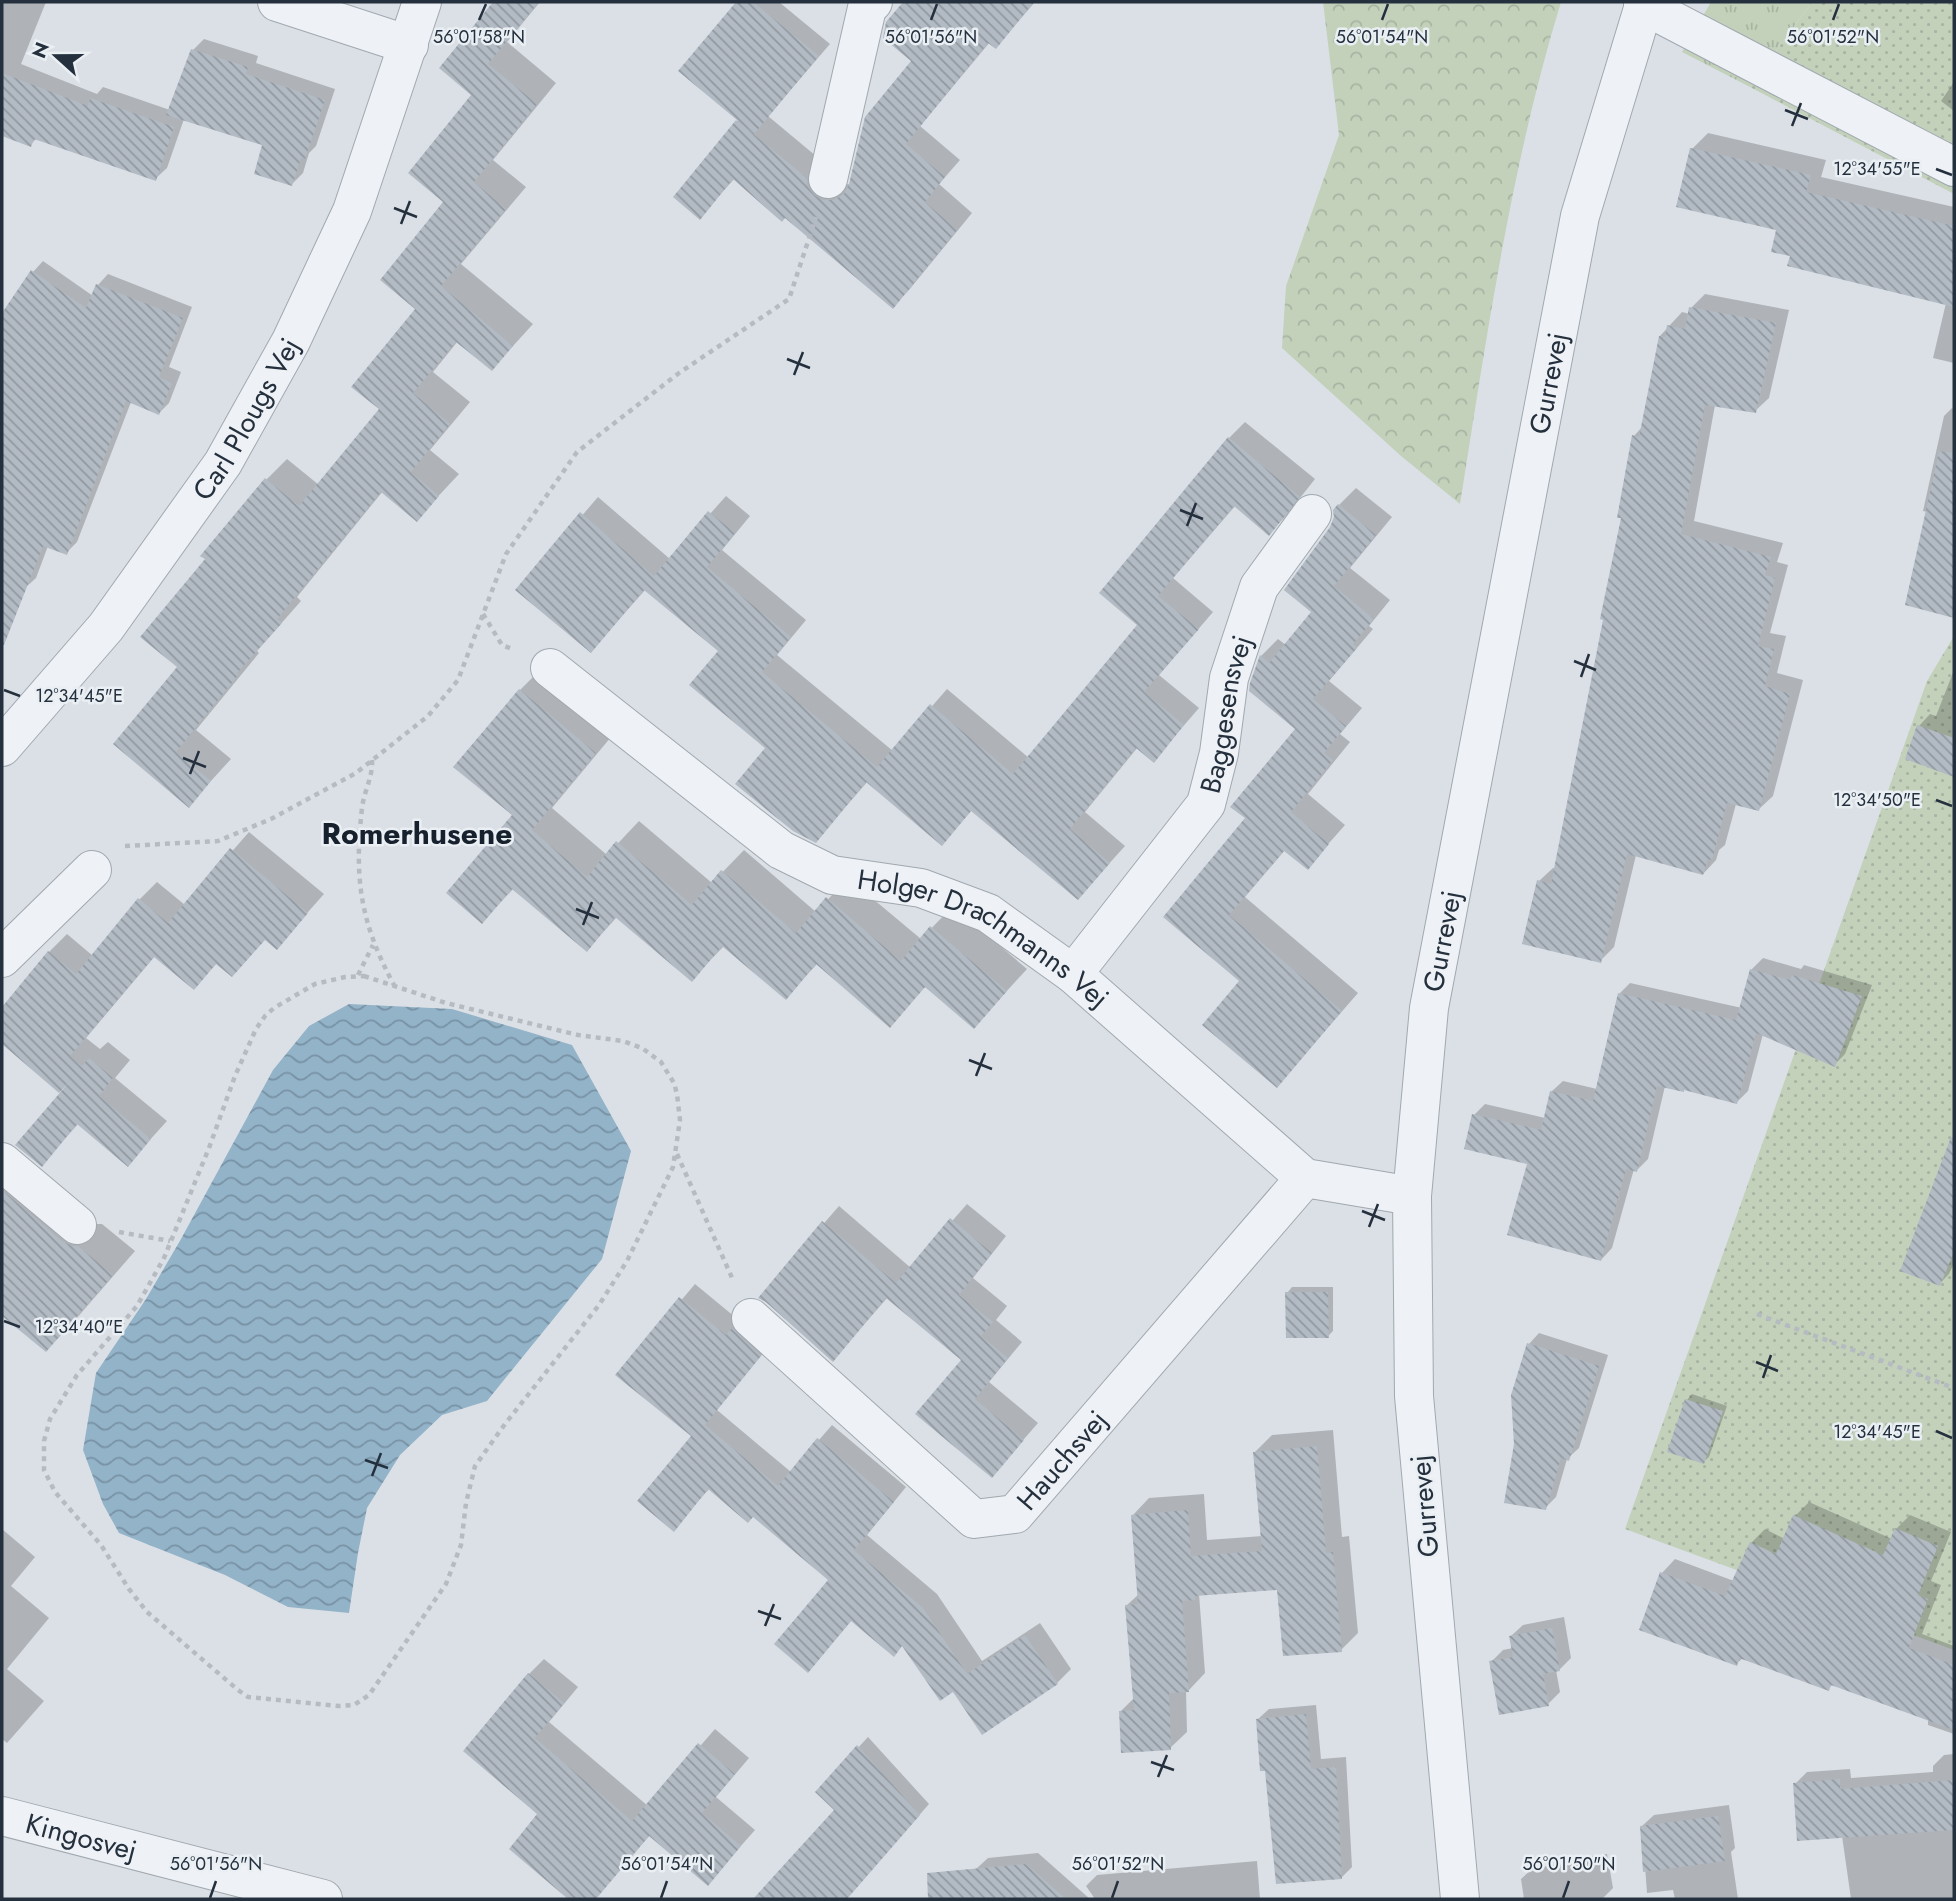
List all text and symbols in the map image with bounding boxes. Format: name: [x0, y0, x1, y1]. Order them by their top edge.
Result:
north arrow: [21, 21, 91, 91]
text: 56°01'58"N: [433, 24, 525, 50]
text: 56°01'56"N: [885, 24, 977, 50]
text: 56°01'54"N: [1336, 24, 1428, 50]
text: 56°01'52"N: [1787, 24, 1879, 50]
text: N: [25, 38, 56, 62]
text: 12°34'55"E: [1833, 156, 1921, 182]
street label: Gurrevej: [1519, 329, 1578, 437]
street label: Carl Plougs Vej: [183, 330, 310, 509]
street label: Baggesensvej: [1190, 630, 1263, 798]
text: 12°34'45"E: [35, 683, 123, 709]
text: 12°34'50"E: [1833, 787, 1921, 813]
district label: Romerhusene: [322, 812, 512, 855]
street label: Holger Drachmanns Vej: [855, 859, 1118, 1018]
street label: Gurrevej: [1413, 887, 1472, 995]
text: 12°34'40"E: [35, 1314, 123, 1340]
street label: Hauchsvej: [1007, 1401, 1117, 1519]
text: 12°34'45"E: [1833, 1419, 1921, 1445]
street label: Gurrevej: [1400, 1453, 1449, 1559]
street label: Kingosvej: [21, 1803, 141, 1871]
text: 56°01'56"N: [170, 1851, 262, 1877]
text: 56°01'54"N: [621, 1851, 713, 1877]
text: 56°01'52"N: [1072, 1851, 1164, 1877]
text: 56°01'50"N: [1523, 1851, 1615, 1877]

